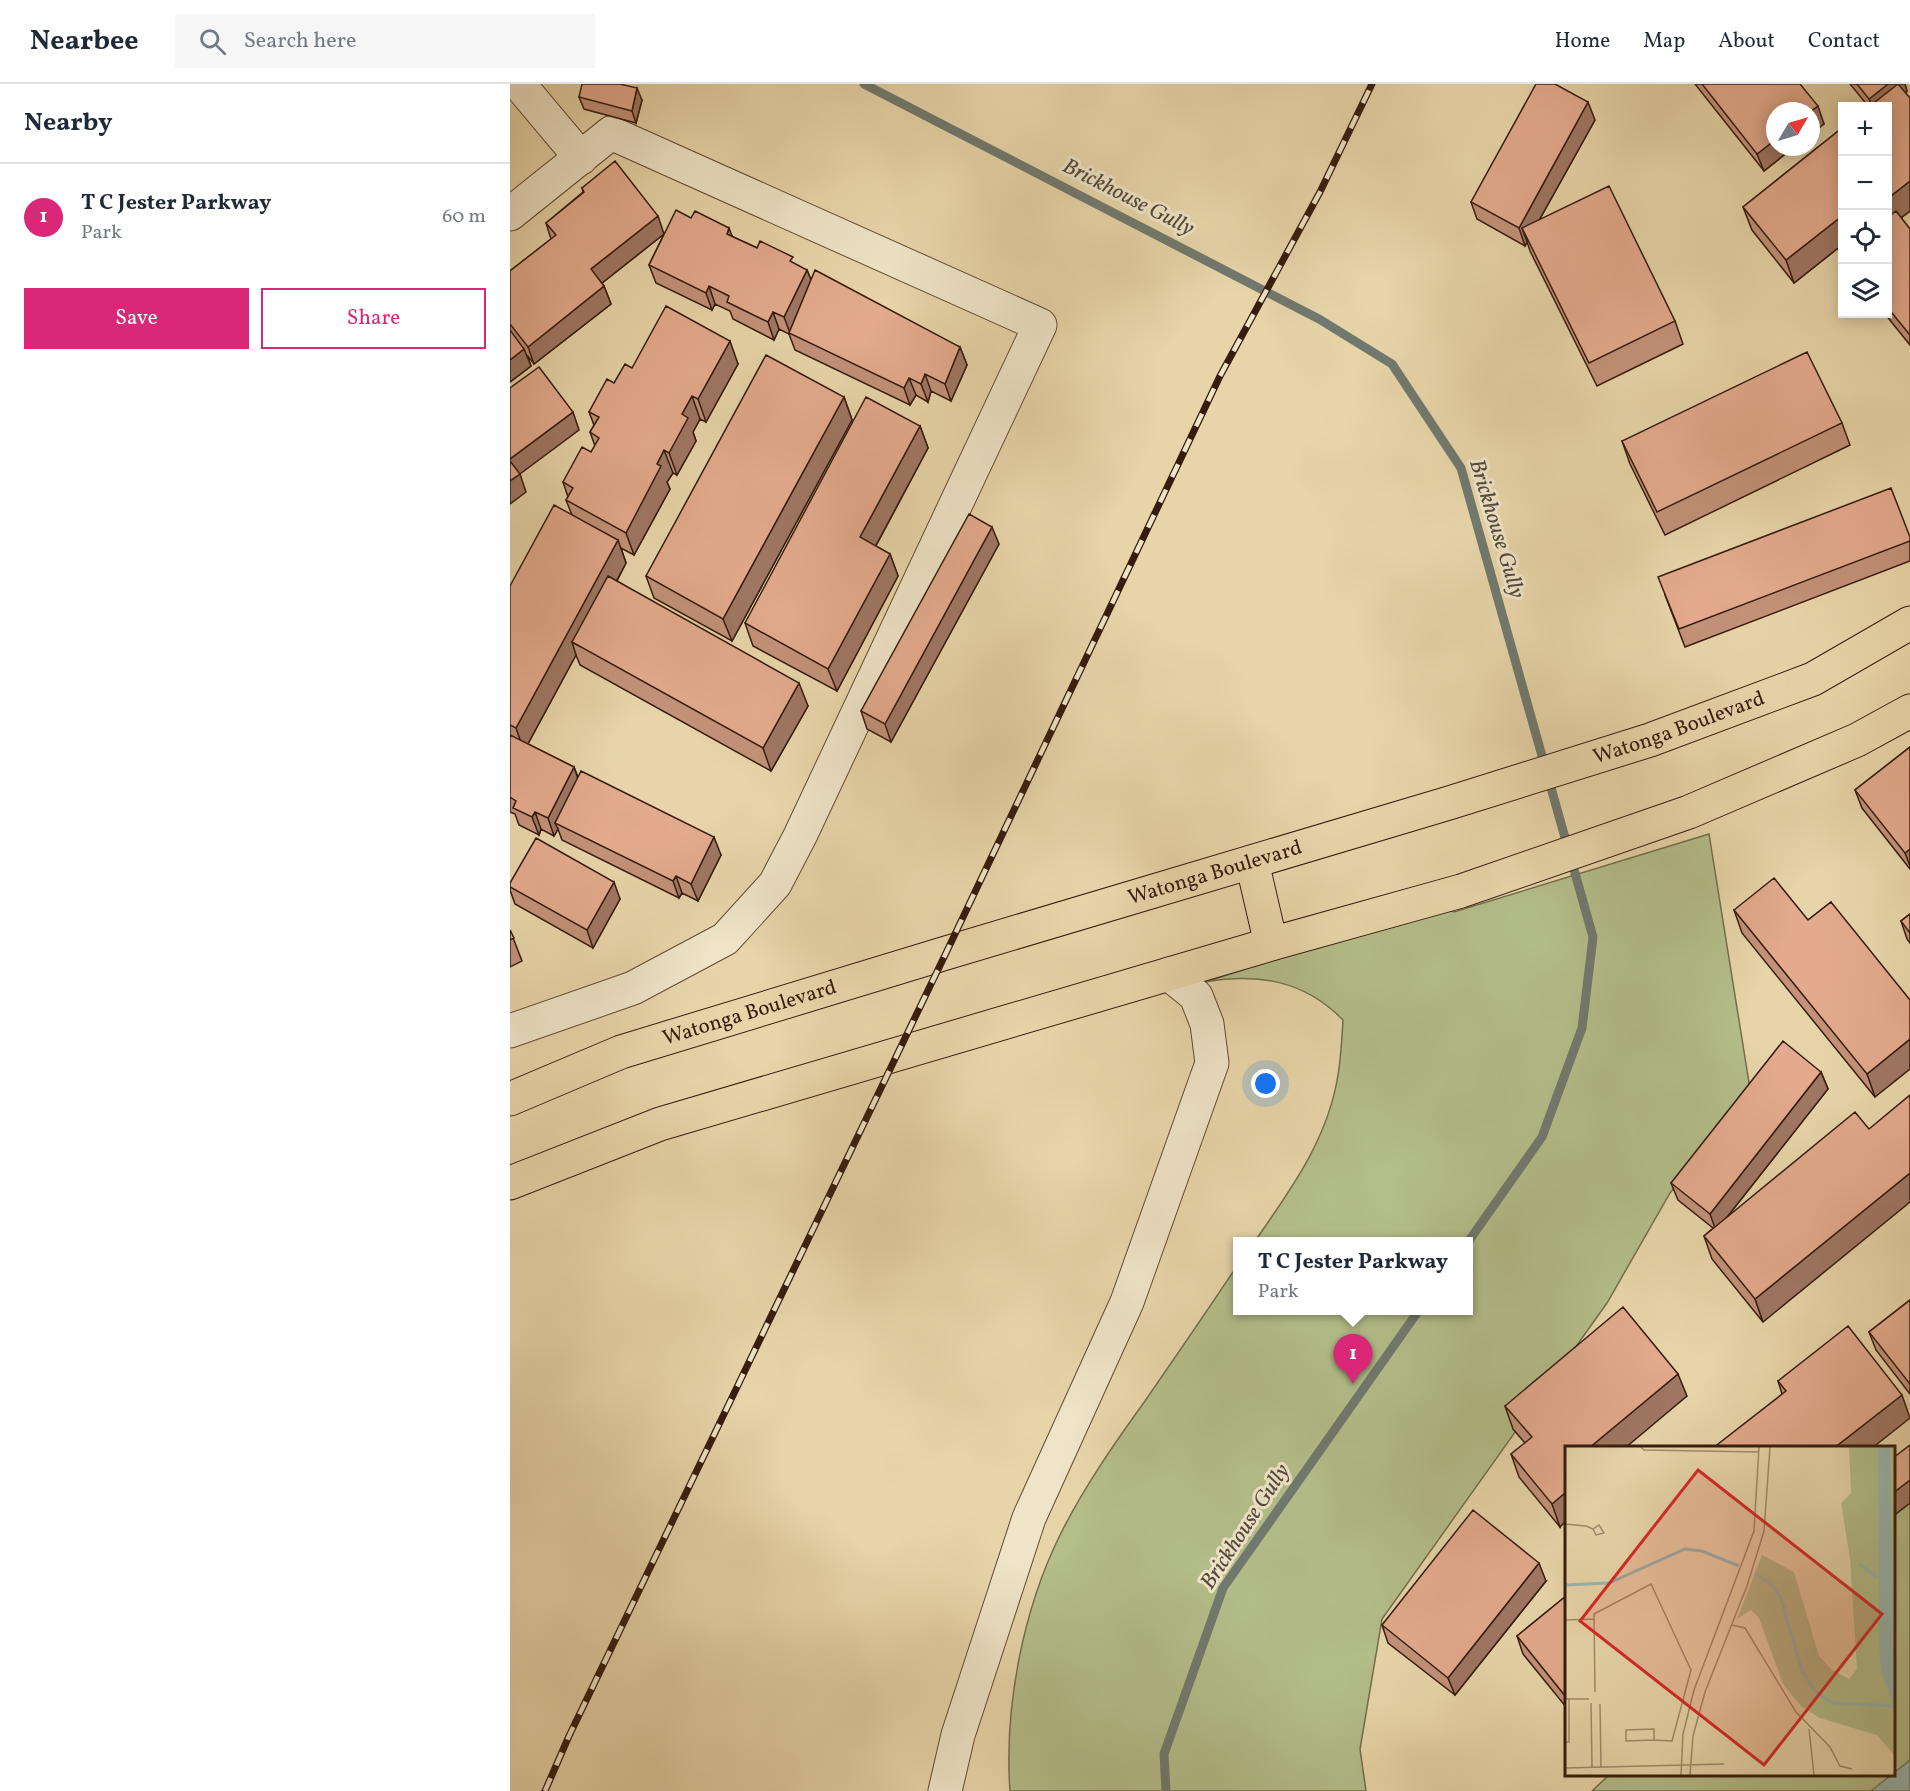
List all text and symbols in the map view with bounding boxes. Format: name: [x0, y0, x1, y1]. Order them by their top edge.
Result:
search box: [175, 14, 595, 68]
text: Nearbee: [30, 22, 139, 61]
icon: search: [196, 25, 229, 58]
text: Search here: [244, 26, 356, 57]
text: Home: [1555, 27, 1610, 56]
text: Map: [1643, 27, 1685, 56]
text: About: [1718, 27, 1775, 56]
text: Contact: [1808, 27, 1880, 56]
north arrow: [1766, 102, 1820, 156]
map controls: [1838, 102, 1892, 318]
button: +: [1838, 102, 1892, 156]
text: Nearby: [24, 105, 113, 141]
water label: Brickhouse Gully: [1057, 151, 1199, 245]
button: −: [1838, 156, 1892, 210]
text: T C Jester Parkway: [81, 188, 271, 219]
text: 1: [39, 203, 48, 231]
text: 60 m: [442, 203, 486, 231]
button: locate: [1838, 210, 1892, 264]
text: Park: [81, 219, 122, 247]
button: layers: [1838, 264, 1892, 318]
button: Save: [24, 288, 249, 349]
button: Share: [261, 288, 486, 349]
water label: Brickhouse Gully: [1460, 455, 1532, 603]
street label: Watonga Boulevard: [1589, 684, 1769, 771]
street label: Watonga Boulevard: [1124, 833, 1306, 912]
street label: Watonga Boulevard: [659, 973, 840, 1053]
your location: [1251, 1069, 1280, 1098]
popup: [1233, 1237, 1473, 1315]
text: T C Jester Parkway: [1258, 1247, 1448, 1278]
text: Park: [1258, 1278, 1299, 1306]
pin: 1: [1334, 1334, 1372, 1384]
inset map: [1565, 1446, 1895, 1776]
water label: Brickhouse Gully: [1194, 1458, 1298, 1596]

